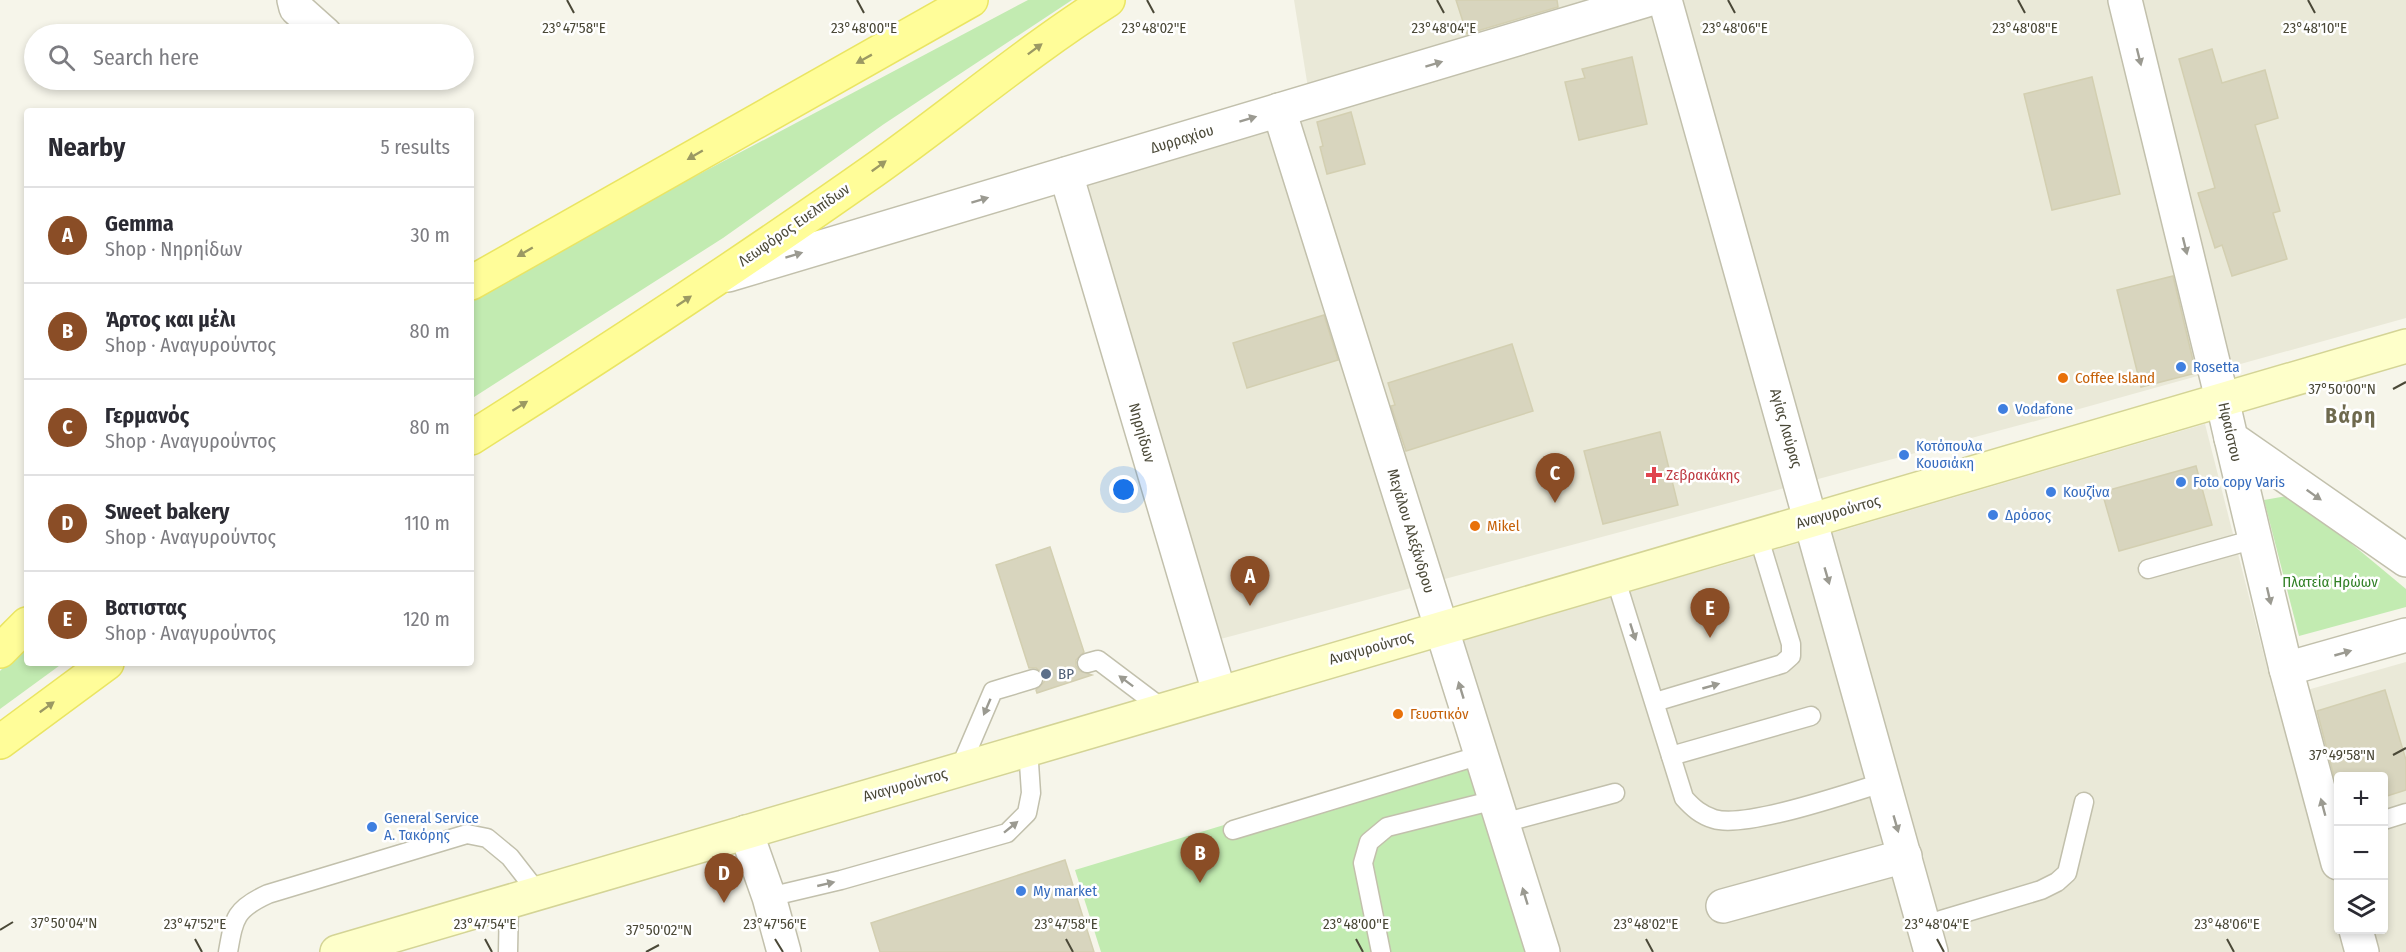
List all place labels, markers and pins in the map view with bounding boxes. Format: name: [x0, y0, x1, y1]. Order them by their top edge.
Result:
place label: Rosetta: [2193, 358, 2240, 376]
marker: Rosetta: [2174, 360, 2188, 374]
place label: Coffee Island: [2075, 369, 2155, 387]
marker: Coffee Island: [2056, 371, 2070, 385]
place label: Vodafone: [2015, 400, 2073, 418]
marker: Vodafone: [1996, 402, 2010, 416]
place label: Κοτόπουλα Κουσιάκη: [1916, 437, 1983, 472]
marker: Κοτόπουλα Κουσιάκη: [1897, 448, 1911, 462]
pin: C: [1536, 454, 1574, 503]
place label: Ζεβρακάκης: [1666, 466, 1740, 484]
marker: Ζεβρακάκης: [1647, 468, 1661, 482]
place label: Foto copy Varis: [2193, 473, 2285, 491]
marker: Foto copy Varis: [2174, 475, 2188, 489]
place label: Κουζίνα: [2063, 483, 2110, 501]
marker: Κουζίνα: [2044, 485, 2058, 499]
place label: Δρόσος: [2005, 506, 2052, 524]
marker: Δρόσος: [1986, 508, 2000, 522]
place label: Mikel: [1487, 517, 1520, 535]
marker: Mikel: [1468, 519, 1482, 533]
pin: A: [1230, 556, 1270, 606]
pin: E: [1690, 588, 1730, 638]
place label: BP: [1058, 665, 1074, 683]
marker: BP: [1039, 667, 1053, 681]
place label: Γευστικόν: [1410, 705, 1469, 723]
marker: Γευστικόν: [1391, 707, 1405, 721]
place label: General Service Α. Τακόρης: [384, 809, 479, 844]
marker: General Service Α. Τακόρης: [365, 820, 379, 834]
pin: B: [1180, 834, 1220, 883]
pin: D: [704, 854, 744, 903]
place label: My market: [1033, 882, 1097, 900]
marker: My market: [1014, 884, 1028, 898]

